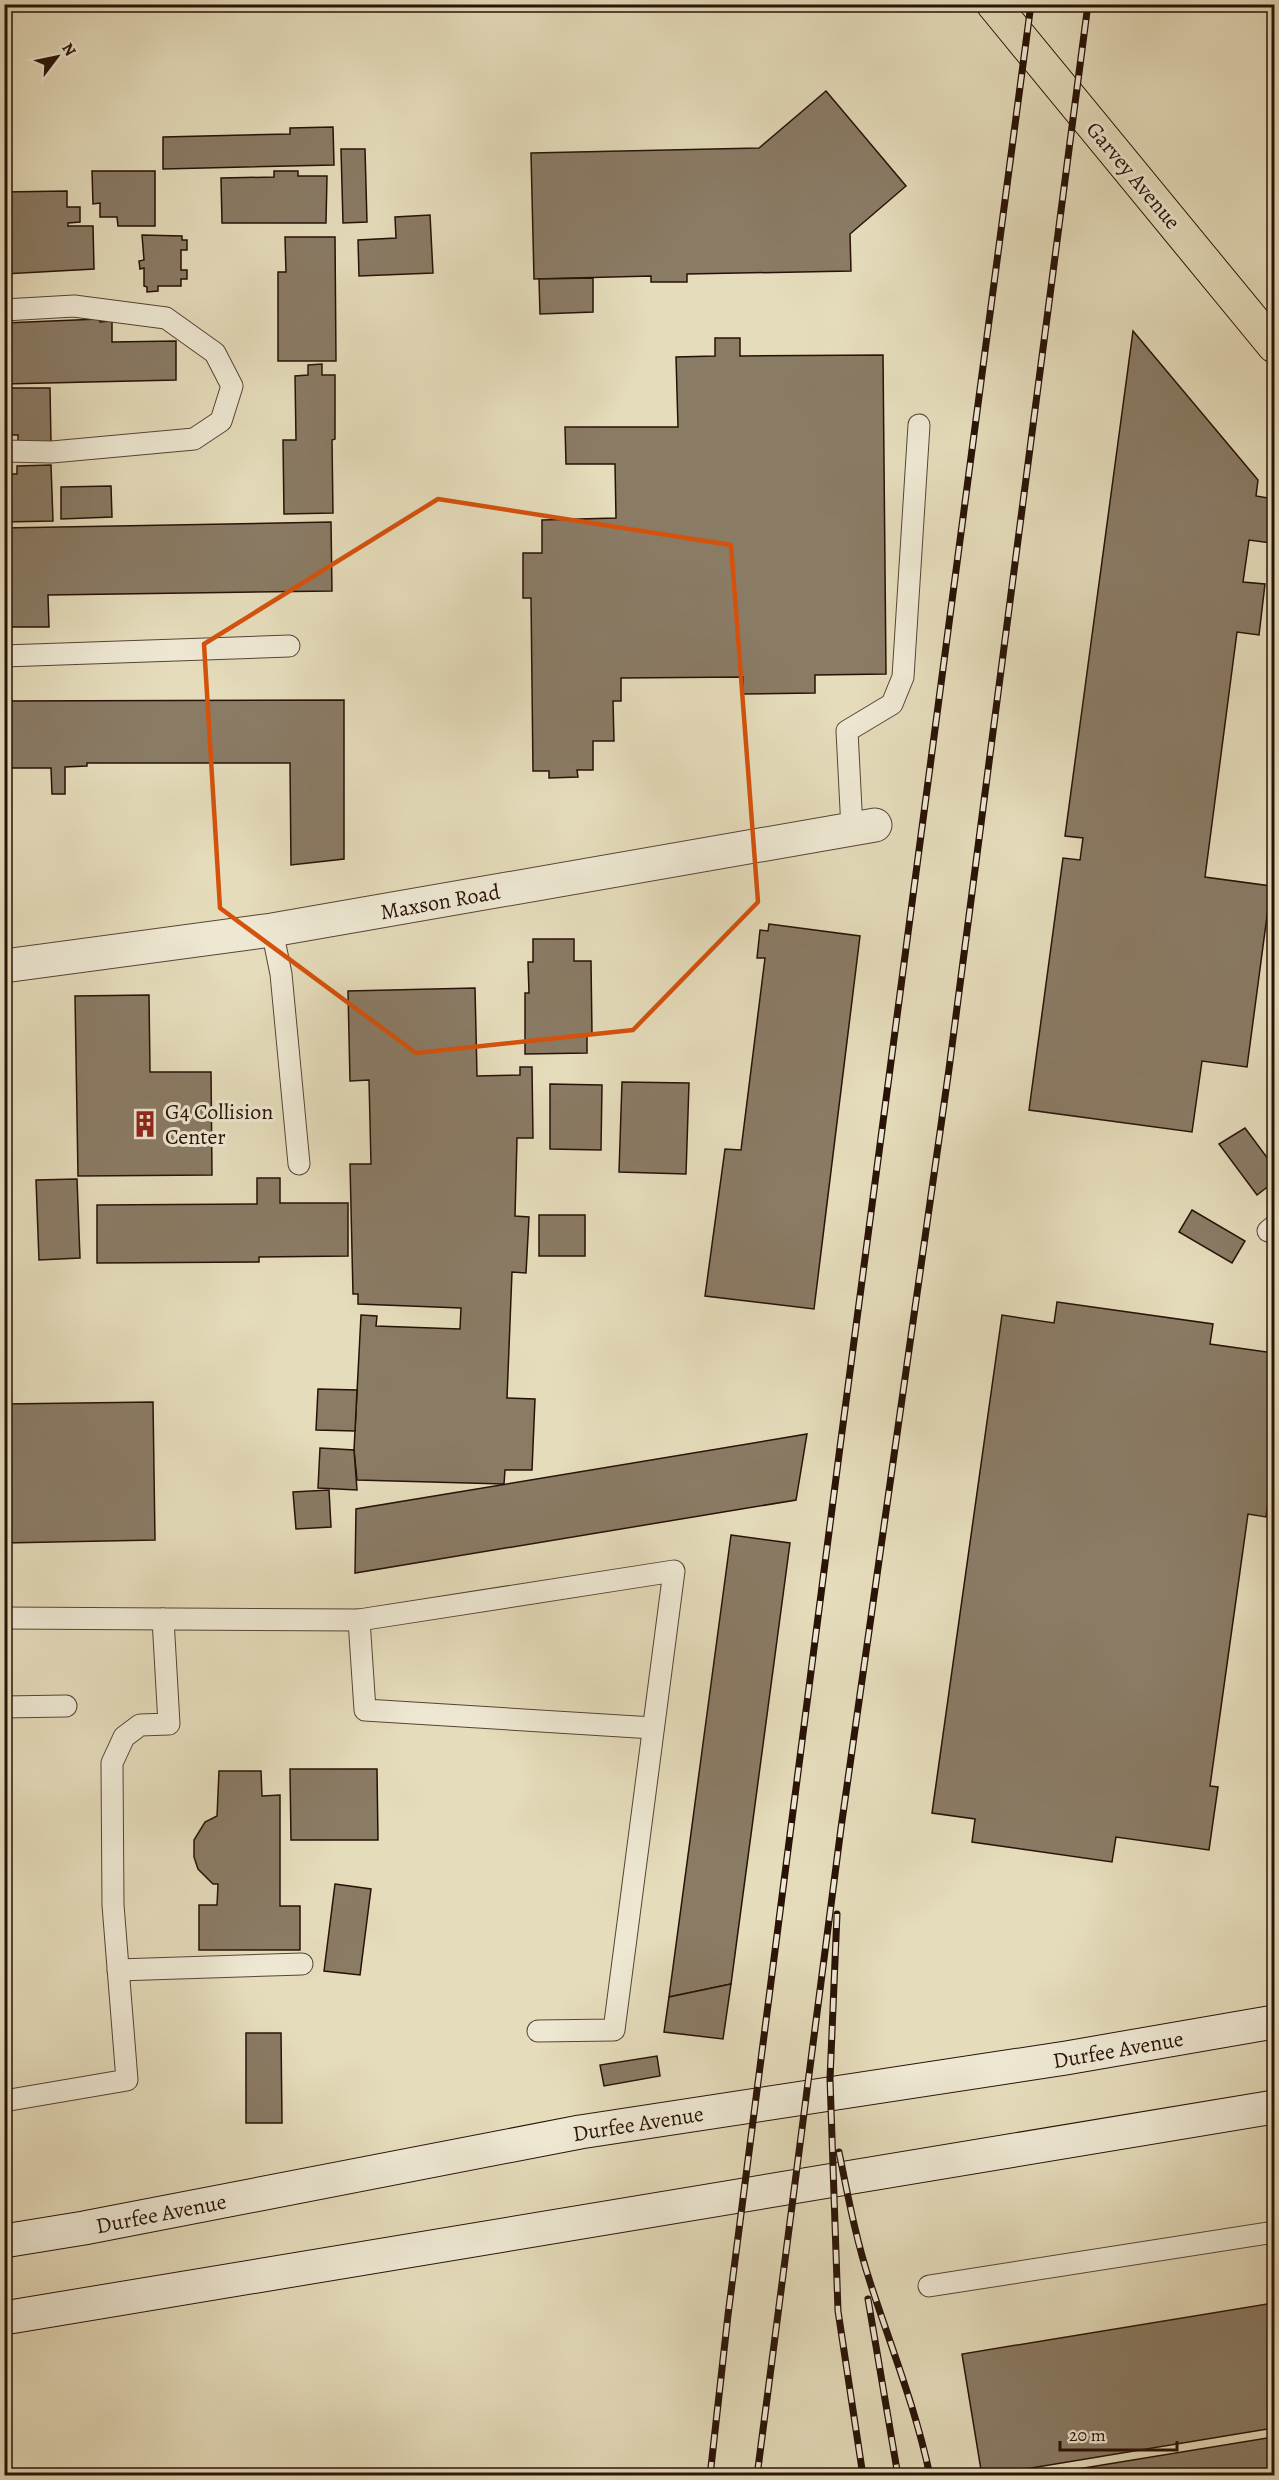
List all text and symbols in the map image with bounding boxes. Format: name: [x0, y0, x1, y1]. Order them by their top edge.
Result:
north arrow: [27, 27, 87, 87]
text: N: [56, 39, 81, 61]
street label: Garvey Avenue: [1079, 115, 1187, 236]
street label: Maxson Road: [378, 877, 503, 927]
place label: G4 Collision Center: [165, 1097, 273, 1152]
building icon: G4 Collision Center: [130, 1109, 160, 1139]
street label: Durfee Avenue: [1050, 2024, 1186, 2076]
street label: Durfee Avenue: [570, 2099, 706, 2149]
street label: Durfee Avenue: [93, 2187, 229, 2241]
scale bar: [1060, 2414, 1177, 2452]
text: 20 m: [1069, 2423, 1106, 2447]

